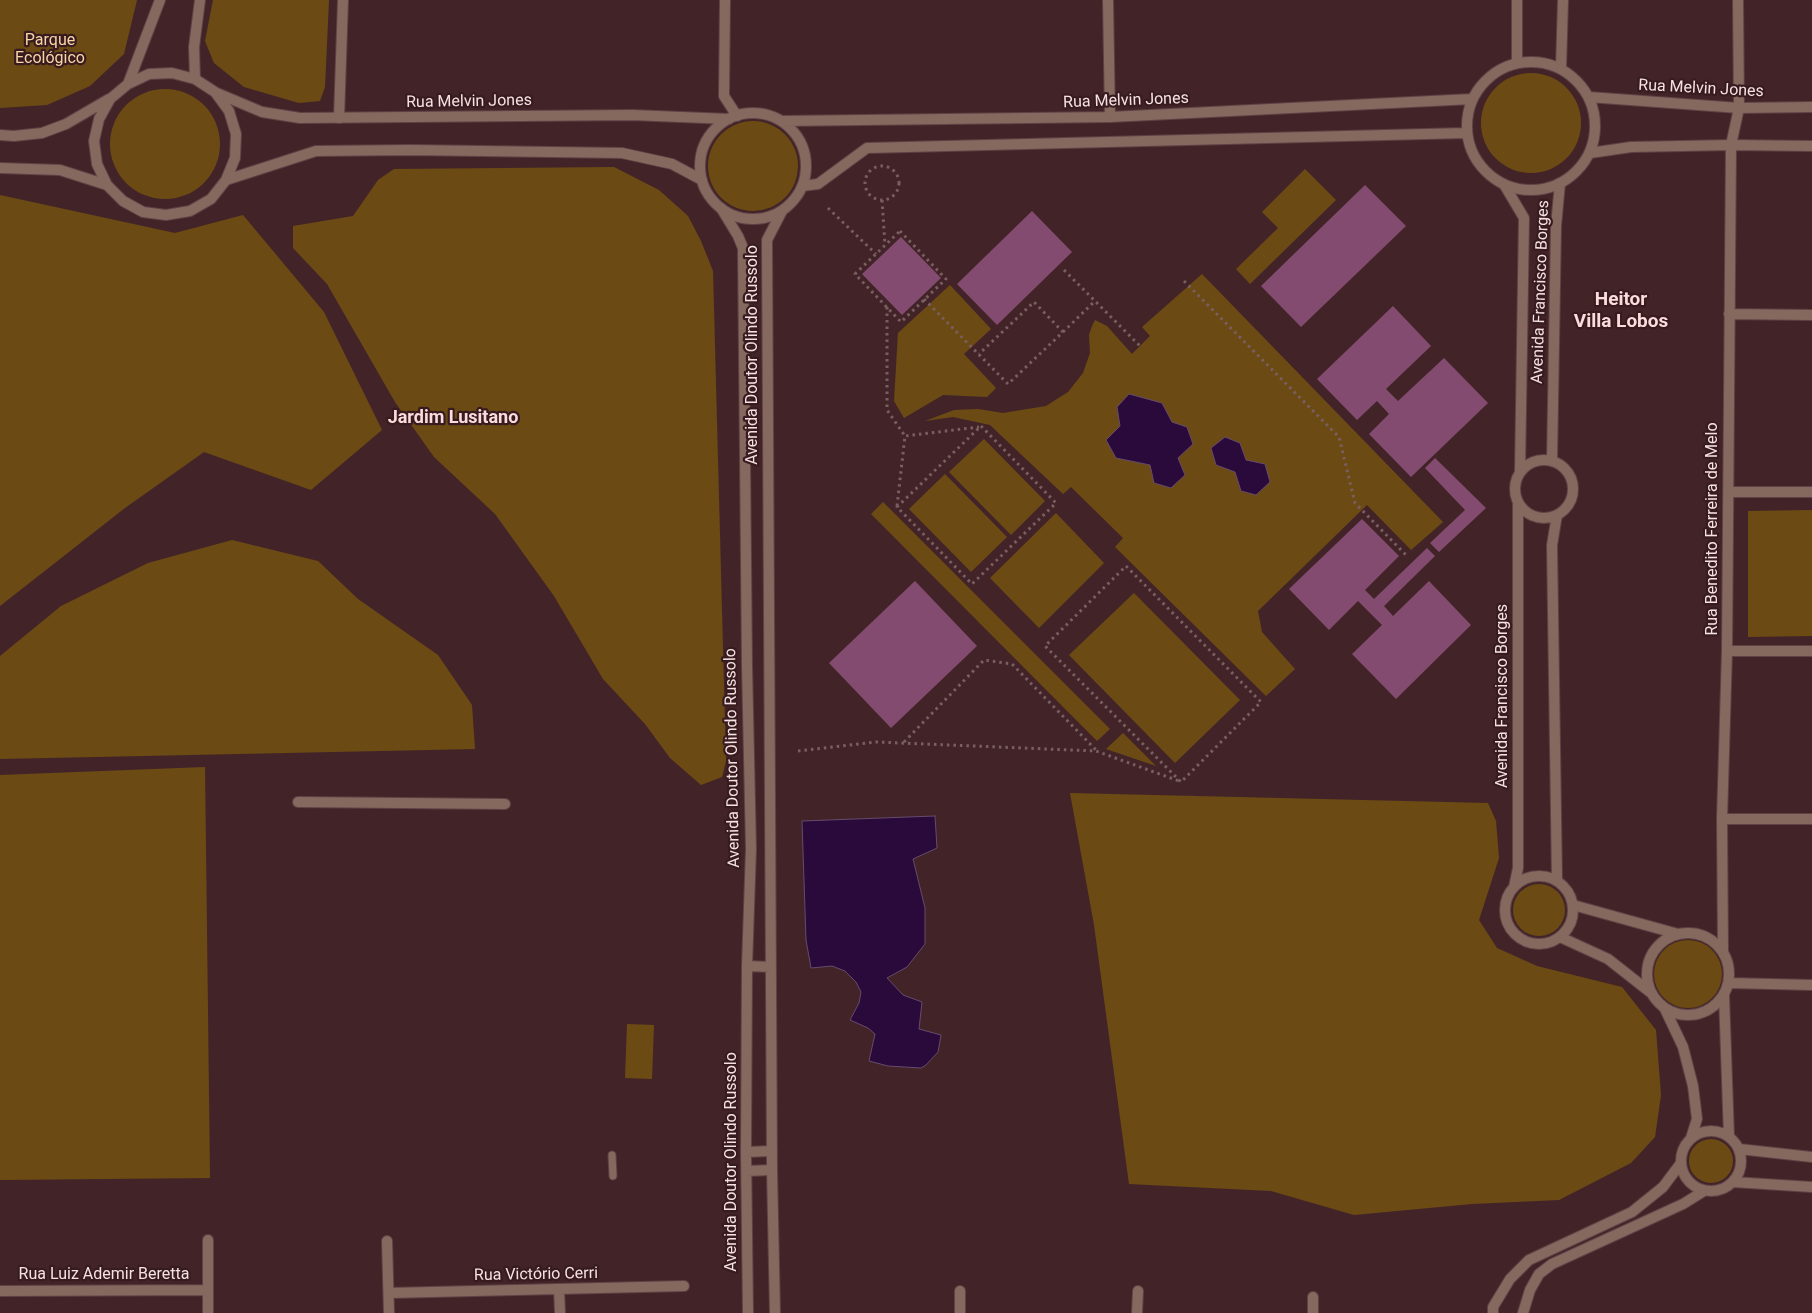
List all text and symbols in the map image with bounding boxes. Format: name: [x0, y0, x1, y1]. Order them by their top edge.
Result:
park label: Parque Ecológico: [15, 31, 85, 69]
street label: Rua Melvin Jones: [1638, 76, 1764, 102]
street label: Rua Melvin Jones: [1063, 89, 1189, 113]
street label: Rua Melvin Jones: [406, 91, 532, 113]
street label: Avenida Francisco Borges: [1528, 200, 1554, 384]
street label: Avenida Doutor Olindo Russolo: [743, 245, 763, 465]
district label: Heitor Villa Lobos: [1574, 289, 1668, 333]
district label: Jardim Lusitano: [388, 407, 518, 429]
street label: Rua Benedito Ferreira de Melo: [1703, 422, 1723, 636]
street label: Avenida Francisco Borges: [1493, 604, 1513, 788]
street label: Avenida Doutor Olindo Russolo: [721, 648, 745, 868]
street label: Avenida Doutor Olindo Russolo: [722, 1052, 742, 1272]
street label: Rua Victório Cerri: [474, 1264, 598, 1286]
street label: Rua Luiz Ademir Beretta: [19, 1265, 189, 1285]

